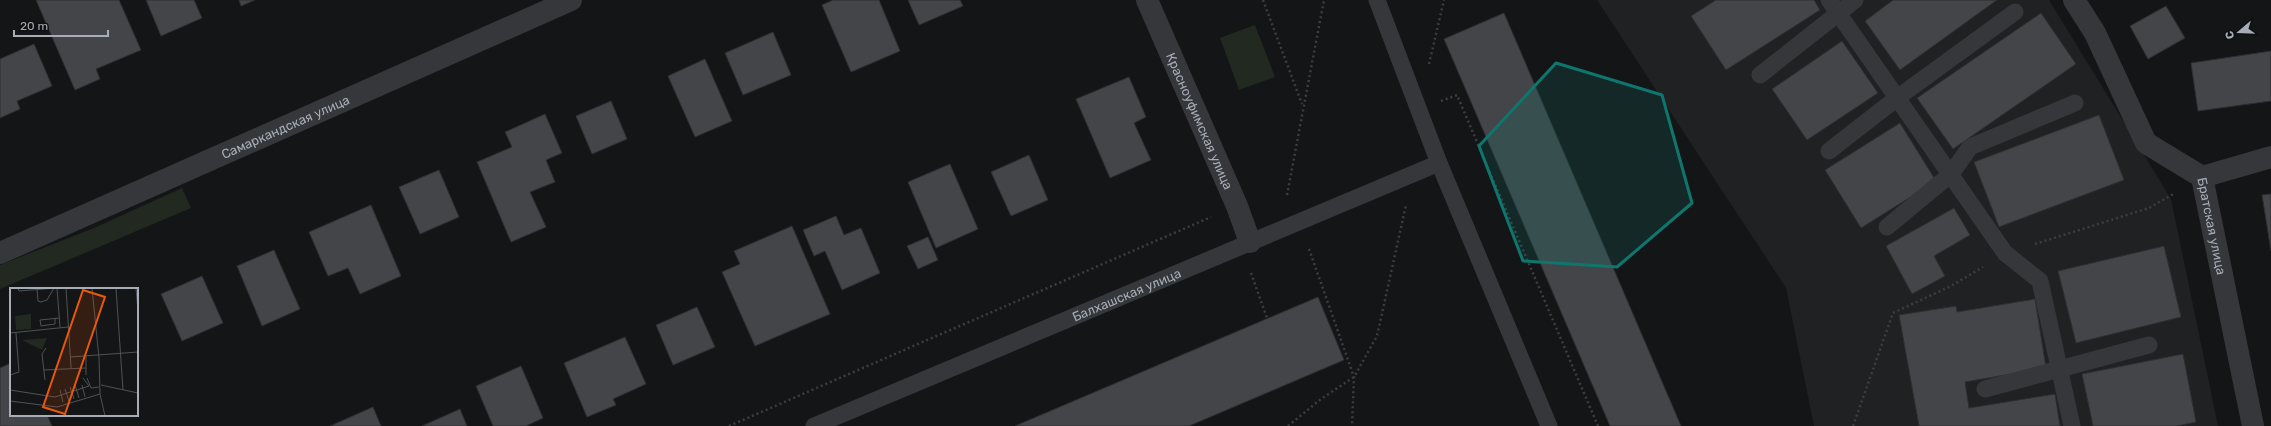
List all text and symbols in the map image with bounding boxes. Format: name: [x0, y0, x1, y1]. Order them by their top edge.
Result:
scale bar: [14, 12, 108, 38]
north arrow: [2219, 12, 2259, 52]
text: 20 m: [20, 19, 48, 33]
text: С: [2223, 29, 2237, 41]
street label: Красноуфимская улица: [1163, 50, 1236, 192]
street label: Самаркандская улица: [219, 92, 352, 162]
street label: Братская улица: [2194, 176, 2229, 276]
street label: Балхашская улица: [1070, 265, 1183, 324]
inset map: [10, 288, 138, 416]

